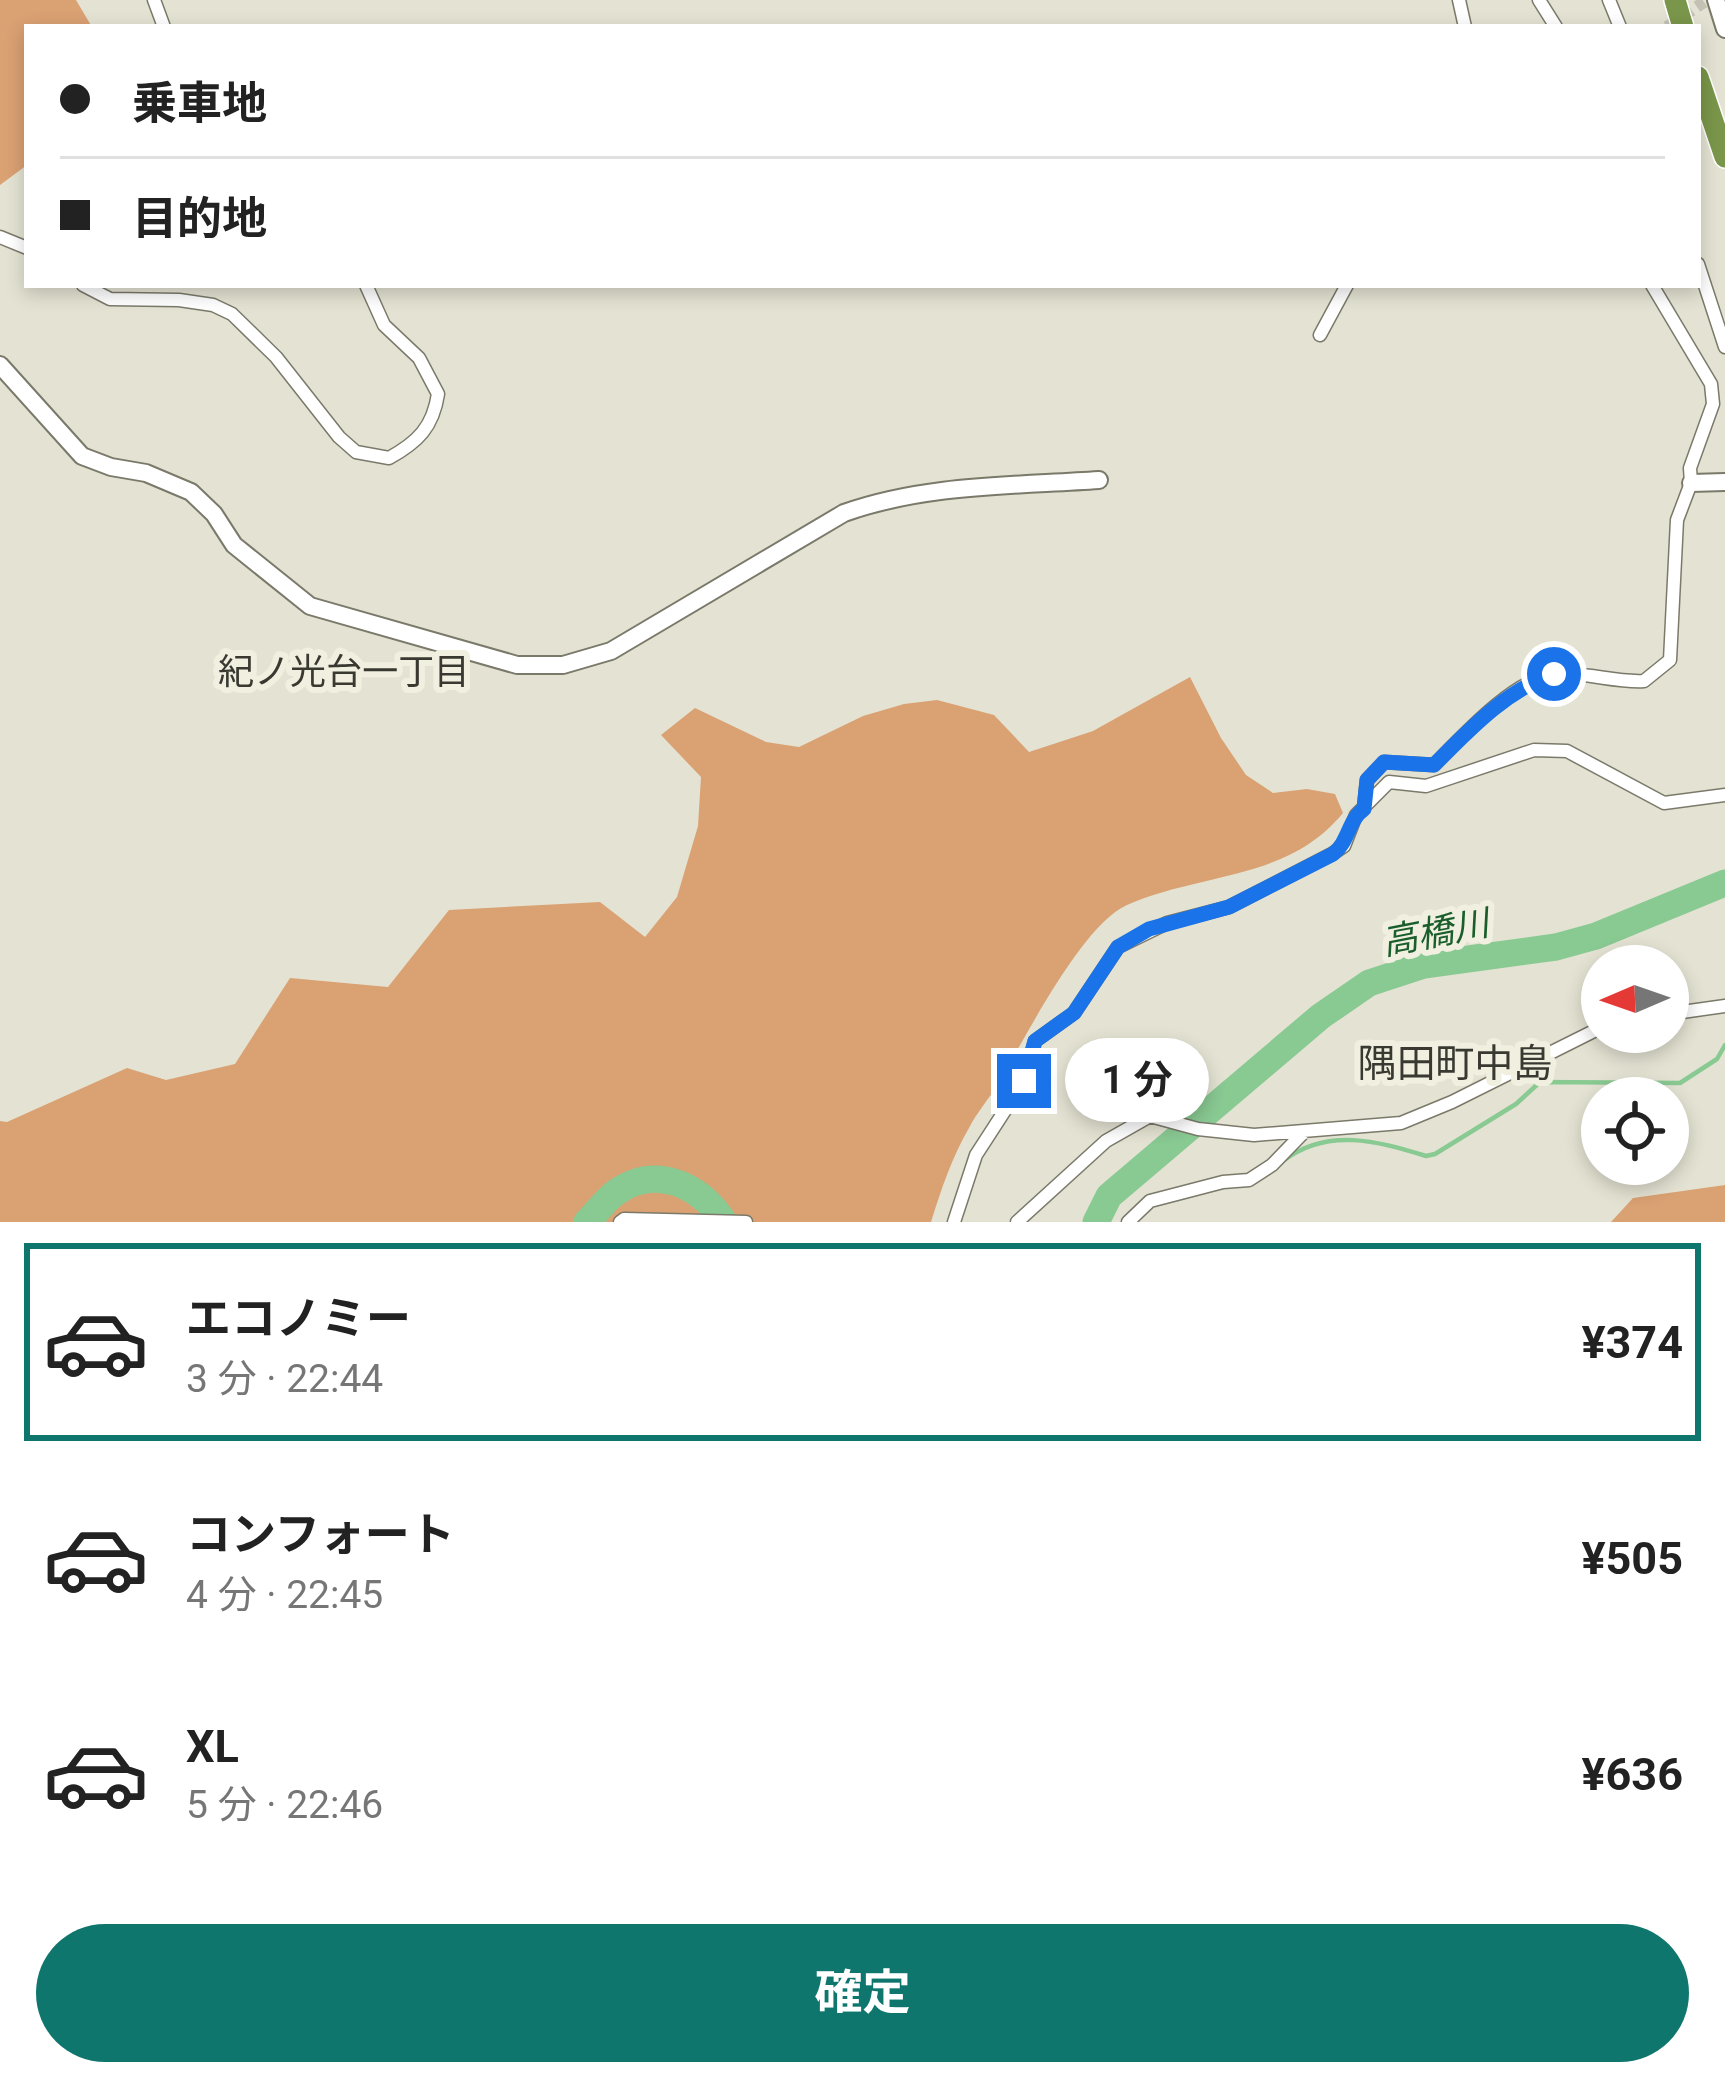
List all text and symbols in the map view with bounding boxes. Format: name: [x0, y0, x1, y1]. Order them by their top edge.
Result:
text: 乗車地: [132, 77, 267, 130]
text: 目的地: [132, 192, 267, 245]
route start: [1527, 647, 1581, 701]
district label: 紀ノ光台一丁目: [218, 651, 470, 693]
water label: 高橋川: [1378, 901, 1496, 964]
north arrow: [1581, 945, 1689, 1053]
map controls: [1581, 945, 1689, 1185]
callout: 1 分: [1066, 1039, 1210, 1123]
district label: 隅田町中島: [1357, 1041, 1553, 1087]
route end: [997, 1054, 1051, 1108]
text: 1 分: [1101, 1057, 1173, 1103]
button: locate: [1581, 1077, 1689, 1185]
icon: car: [42, 1288, 150, 1396]
text: エコノミー: [186, 1292, 411, 1345]
text: ¥374: [1581, 1316, 1683, 1369]
text: 3 分 · 22:44: [186, 1356, 383, 1402]
icon: car: [42, 1504, 150, 1612]
text: コンフォート: [186, 1508, 455, 1561]
text: ¥505: [1581, 1532, 1683, 1585]
text: 4 分 · 22:45: [186, 1572, 383, 1618]
icon: car: [42, 1720, 150, 1828]
text: XL: [186, 1720, 239, 1773]
text: ¥636: [1581, 1748, 1683, 1801]
text: 5 分 · 22:46: [186, 1782, 383, 1828]
button: 確定: [36, 1924, 1689, 2062]

